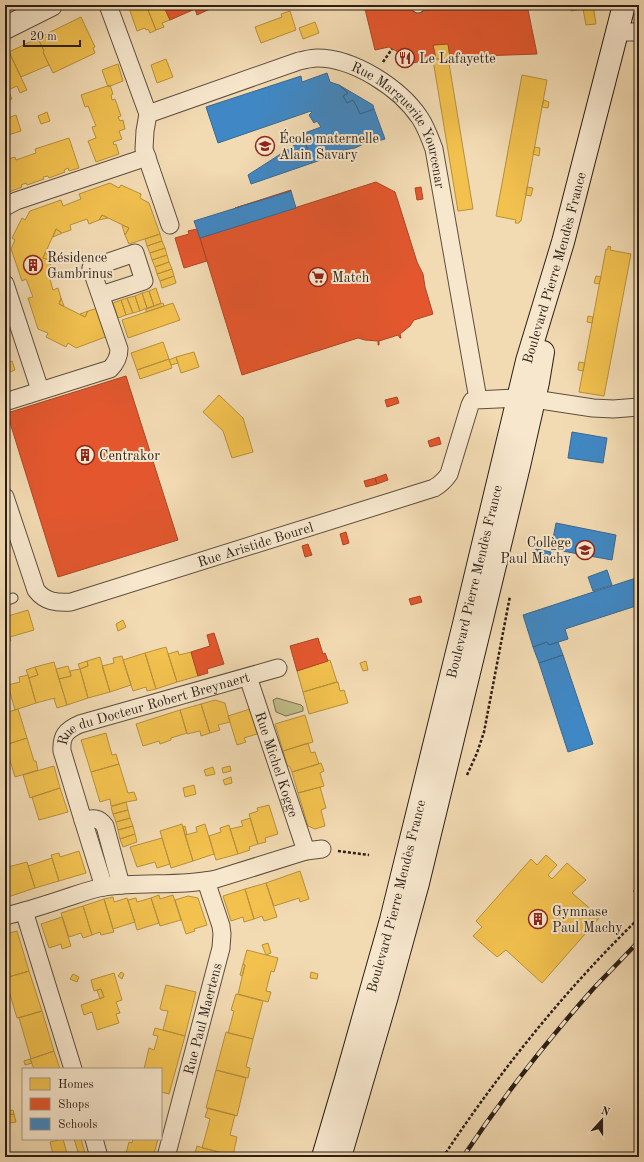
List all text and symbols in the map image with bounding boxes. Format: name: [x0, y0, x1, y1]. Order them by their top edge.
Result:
scale bar: [24, 22, 80, 48]
text: 20 m: [30, 31, 57, 43]
restaurant icon: Le Lafayette: [394, 47, 416, 69]
place label: Le Lafayette: [419, 52, 496, 66]
street label: Rue Marguerite Yourcenar: [349, 60, 447, 190]
place label: École maternelle Alain Savary: [279, 129, 379, 162]
school or university icon: École maternelle Alain Savary: [254, 135, 276, 157]
street label: Boulevard Pierre Mendès France: [521, 171, 589, 365]
place label: Résidence Gambrinus: [47, 251, 113, 281]
building icon: Résidence Gambrinus: [22, 254, 44, 276]
supermarket icon: Match: [307, 266, 329, 288]
place label: Match: [332, 271, 370, 285]
building icon: Centrakor: [74, 444, 96, 466]
place label: Centrakor: [99, 449, 160, 463]
street label: Boulevard Pierre Mendès France: [445, 484, 505, 680]
street label: Rue Aristide Bourel: [196, 520, 315, 570]
place label: Collège Paul Machy: [500, 536, 572, 566]
school or university icon: Collège Paul Machy: [574, 539, 596, 561]
street label: Rue du Docteur Robert Breynaert: [56, 670, 251, 747]
street label: Rue Michel Kogge: [252, 710, 300, 819]
street label: Boulevard Pierre Mendès France: [365, 798, 428, 994]
place label: Gymnase Paul Machy: [552, 905, 623, 935]
building icon: Gymnase Paul Machy: [527, 908, 549, 930]
street label: Rue Paul Maertens: [182, 962, 225, 1076]
legend: [22, 1068, 162, 1140]
text: Homes: [58, 1079, 94, 1091]
text: Shops: [58, 1099, 89, 1111]
north arrow: [582, 1100, 622, 1140]
text: N: [599, 1105, 611, 1119]
text: Schools: [58, 1119, 98, 1131]

